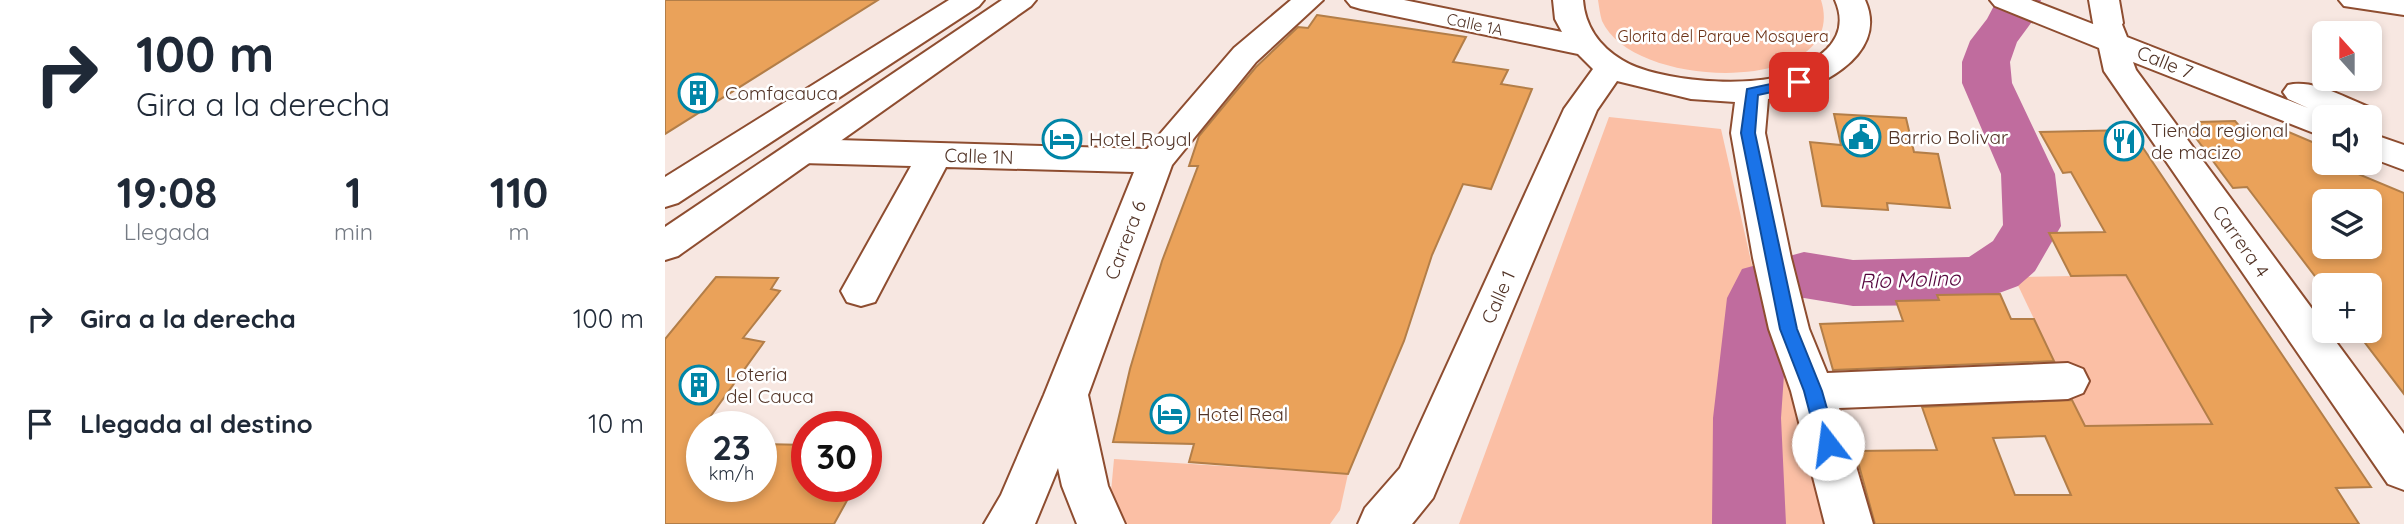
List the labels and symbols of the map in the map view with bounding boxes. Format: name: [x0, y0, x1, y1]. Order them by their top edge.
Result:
street label: Calle 1A: [1445, 8, 1505, 40]
north arrow: [2312, 21, 2382, 91]
park label: Glorita del Parque Mosquera: [1617, 26, 1829, 46]
street label: Calle 7: [2134, 40, 2197, 84]
pin: [1769, 52, 1829, 112]
building icon: Comfacauca: [677, 72, 719, 114]
place label: Comfacauca: [725, 81, 838, 105]
public building icon: Barrio Bolivar: [1840, 116, 1882, 158]
hotel icon: Hotel Royal: [1041, 118, 1083, 160]
place label: Tienda regional de macizo: [2151, 118, 2288, 164]
restaurant icon: Tienda regional de macizo: [2103, 120, 2145, 162]
place label: Barrio Bolivar: [1888, 125, 2009, 149]
place label: Hotel Royal: [1089, 127, 1192, 151]
street label: Calle 1N: [944, 143, 1014, 169]
street label: Carrera 6: [1099, 197, 1151, 283]
street label: Carrera 4: [2207, 200, 2275, 282]
water label: Río Molino: [1859, 264, 1962, 294]
street label: Calle 1: [1476, 267, 1520, 327]
place label: Loteria del Cauca: [726, 362, 814, 408]
building icon: Loteria del Cauca: [678, 364, 720, 406]
hotel icon: Hotel Real: [1149, 393, 1191, 435]
place label: Hotel Real: [1197, 402, 1288, 426]
position arrow: [1791, 407, 1865, 481]
speed limit sign: 30: [791, 411, 882, 502]

